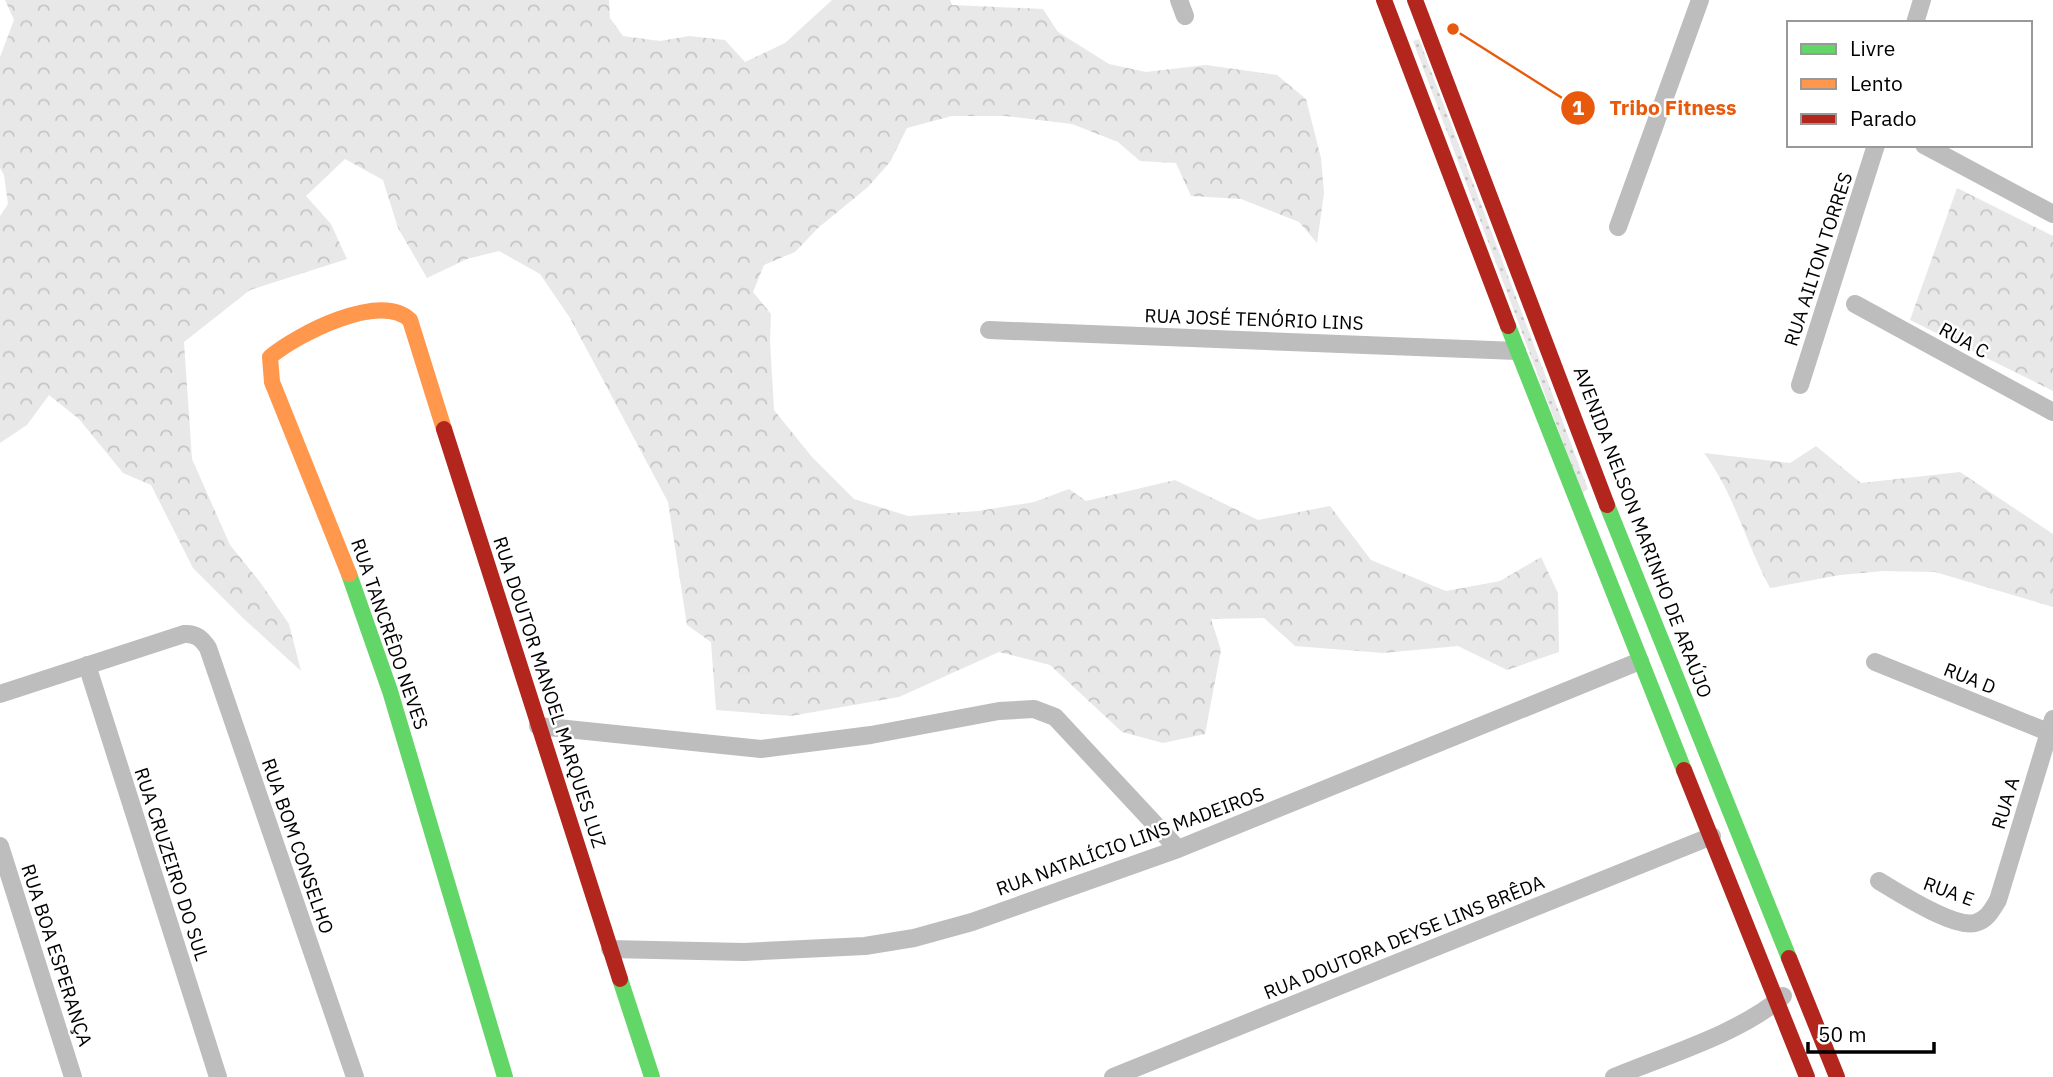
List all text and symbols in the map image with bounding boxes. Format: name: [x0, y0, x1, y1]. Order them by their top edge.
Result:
legend: [1787, 21, 2032, 147]
text: Livre: [1850, 34, 1895, 62]
text: Lento: [1850, 69, 1903, 97]
callout: Tribo Fitness: [1561, 87, 1751, 129]
text: 1: [1572, 93, 1585, 121]
text: Tribo Fitness: [1609, 93, 1737, 121]
text: Parado: [1850, 104, 1917, 132]
street label: RUA AILTON TORRES: [1779, 169, 1857, 349]
street label: RUA JOSÉ TENÓRIO LINS: [1144, 303, 1364, 335]
street label: RUA C: [1935, 317, 1993, 363]
street label: AVENIDA NELSON MARINHO DE ARAÚJO: [1569, 363, 1717, 701]
street label: RUA DOUTOR MANOEL MARQUES LUZ: [488, 533, 612, 851]
street label: RUA TANCRÊDO NEVES: [346, 535, 434, 733]
street label: RUA D: [1940, 657, 2000, 699]
street label: RUA BOM CONSELHO: [257, 755, 339, 937]
street label: RUA CRUZEIRO DO SUL: [129, 764, 215, 964]
street label: RUA A: [1986, 774, 2024, 832]
street label: RUA NATALÍCIO LINS MADEIROS: [993, 781, 1267, 901]
street label: RUA BOA ESPERANÇA: [16, 861, 98, 1049]
street label: RUA DOUTORA DEYSE LINS BRÊDA: [1260, 870, 1548, 1004]
street label: RUA E: [1920, 871, 1978, 911]
scale bar: [1808, 1010, 1934, 1054]
text: 50 m: [1818, 1020, 1867, 1048]

